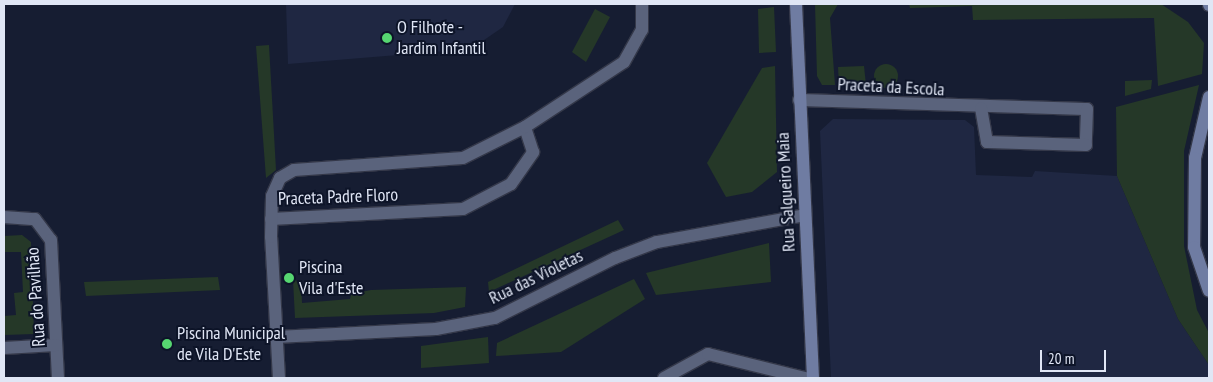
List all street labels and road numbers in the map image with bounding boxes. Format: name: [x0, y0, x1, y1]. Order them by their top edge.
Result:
street label: Praceta da Escola: [837, 73, 945, 101]
street label: Rua Salgueiro Maia: [772, 132, 800, 252]
street label: Praceta Padre Floro: [278, 184, 398, 210]
street label: Rua das Violetas: [485, 245, 587, 309]
street label: Rua do Pavilhão: [22, 247, 50, 347]

